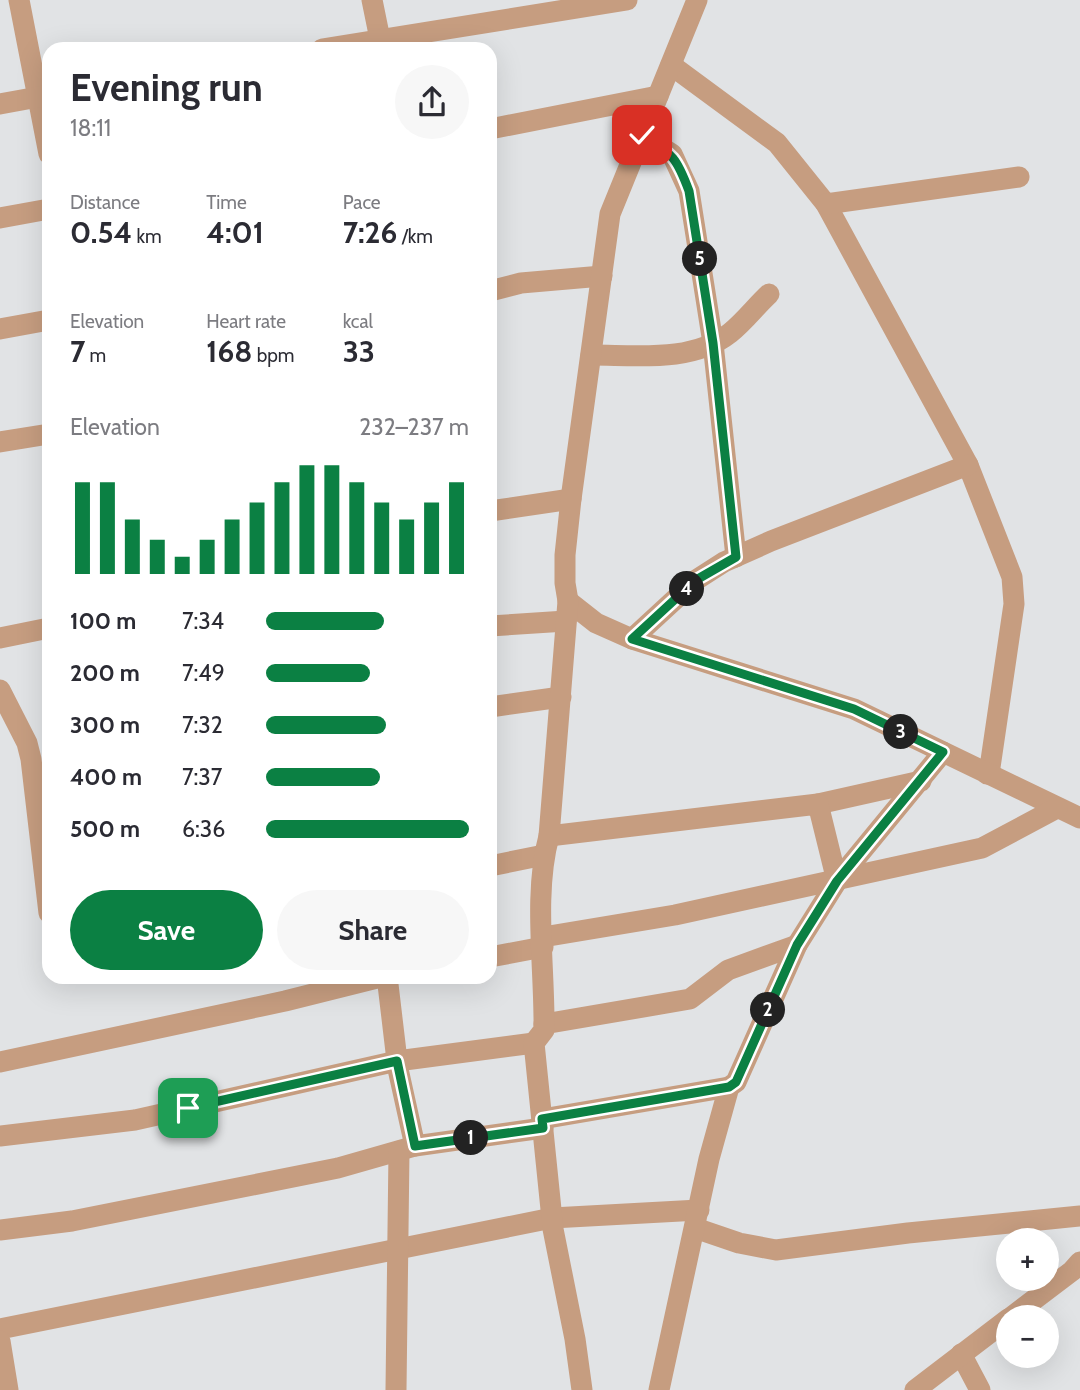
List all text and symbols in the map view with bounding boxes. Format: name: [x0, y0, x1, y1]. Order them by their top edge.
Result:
text: Evening run: [70, 64, 263, 111]
button: share: [395, 65, 469, 139]
pin: [612, 105, 672, 165]
text: 18:11: [70, 114, 111, 142]
icon: check: [623, 116, 661, 154]
text: Distance: [70, 191, 140, 214]
text: Time: [206, 191, 247, 214]
text: Pace: [343, 191, 381, 214]
text: 0.54: [70, 214, 132, 251]
text: 4:01: [206, 214, 264, 251]
text: 7:26: [343, 214, 397, 251]
text: km: [132, 225, 162, 248]
text: /km: [397, 225, 433, 248]
pin: 5: [682, 242, 718, 276]
text: 5: [694, 247, 705, 270]
text: Elevation: [70, 310, 144, 333]
text: Heart rate: [206, 310, 286, 333]
text: kcal: [343, 310, 373, 333]
text: 7: [70, 333, 85, 370]
text: 168: [206, 333, 252, 370]
text: 33: [343, 333, 375, 370]
text: m: [85, 344, 106, 367]
text: bpm: [252, 344, 294, 367]
text: Elevation: [70, 413, 160, 441]
text: 232–237 m: [359, 413, 469, 441]
pin: 4: [670, 572, 704, 606]
text: 4: [681, 577, 692, 600]
text: 100 m: [70, 607, 136, 635]
text: 7:34: [182, 607, 224, 635]
text: 200 m: [70, 659, 140, 687]
text: 7:49: [182, 659, 225, 687]
text: 300 m: [70, 711, 140, 739]
text: 7:32: [182, 711, 223, 739]
pin: 3: [884, 714, 918, 750]
text: 3: [895, 720, 906, 743]
text: 400 m: [70, 763, 142, 791]
text: 7:37: [182, 763, 222, 791]
text: 500 m: [70, 815, 140, 843]
text: 6:36: [182, 815, 225, 843]
button: Save: [70, 890, 263, 970]
button: Share: [277, 890, 469, 970]
pin: 2: [750, 992, 786, 1028]
text: 2: [762, 998, 773, 1021]
pin: [158, 1078, 218, 1138]
icon: arrive: [169, 1089, 207, 1127]
pin: 1: [454, 1120, 489, 1156]
text: 1: [467, 1126, 474, 1149]
map controls: [996, 1228, 1059, 1368]
button: +: [996, 1228, 1059, 1291]
button: −: [996, 1305, 1059, 1368]

